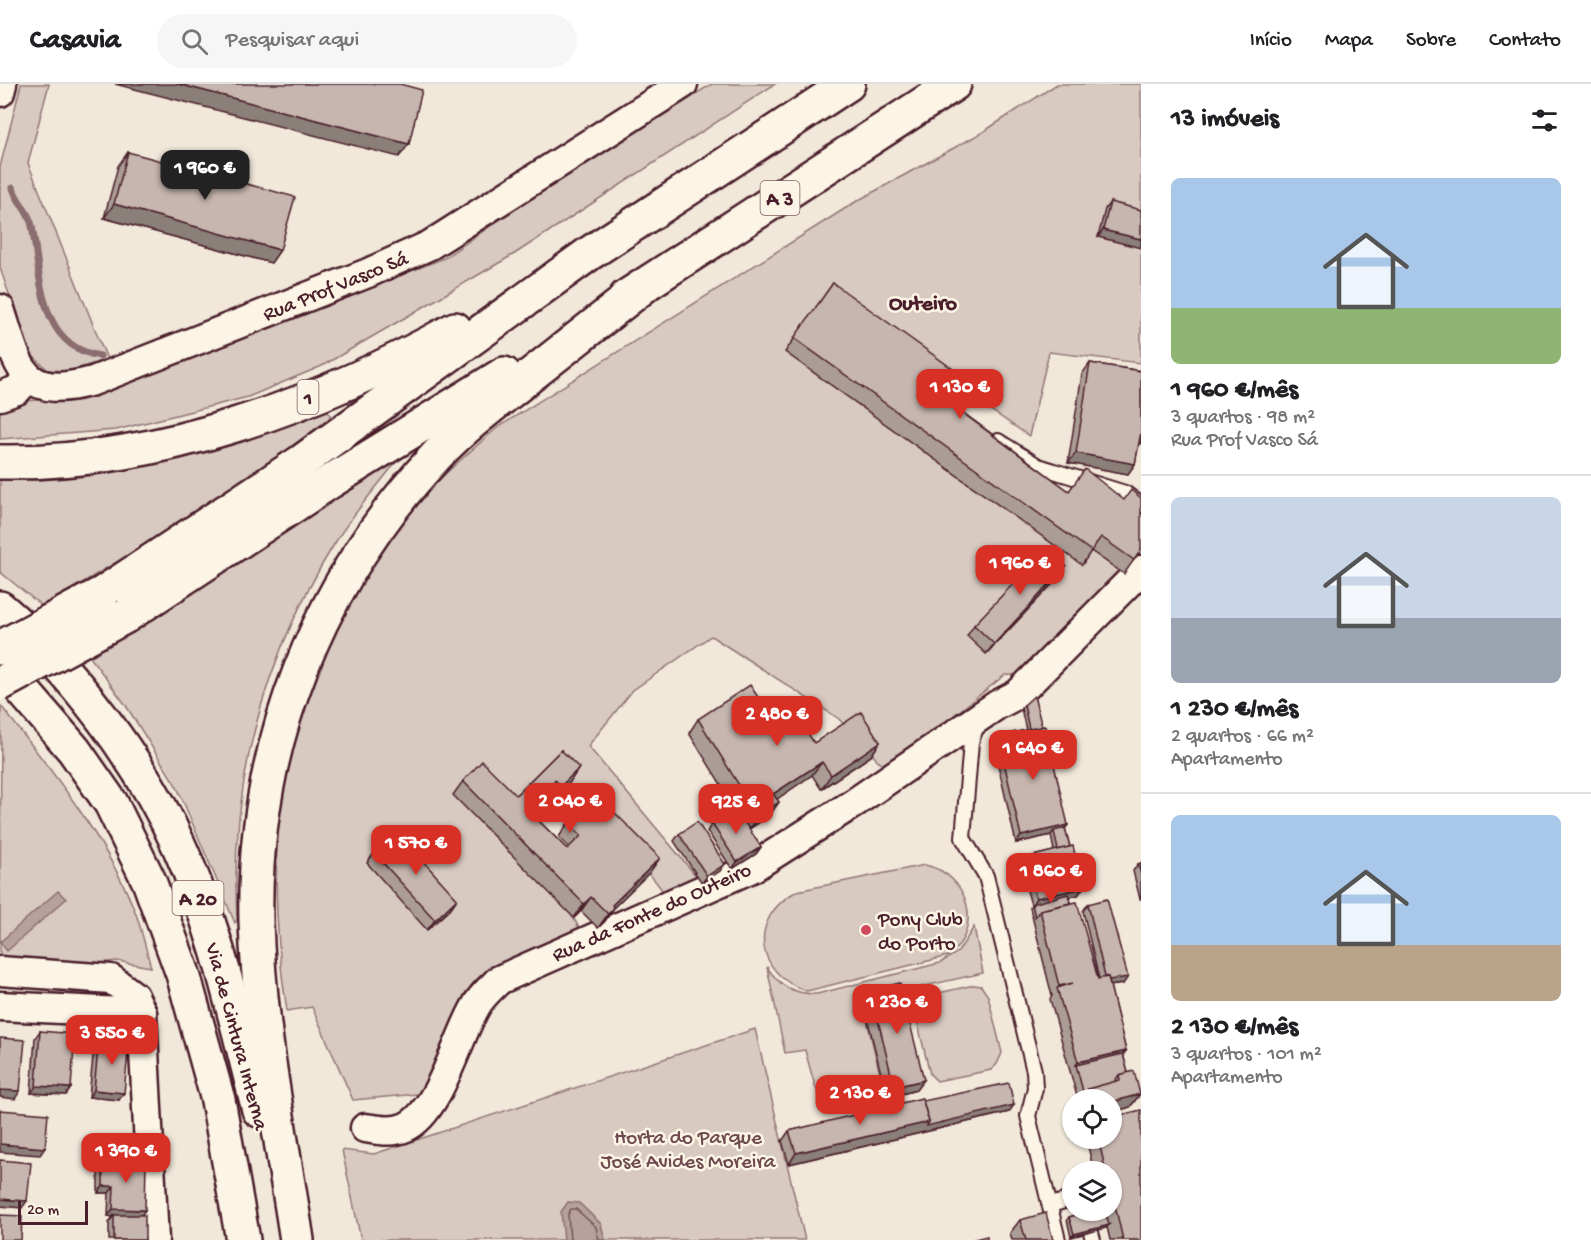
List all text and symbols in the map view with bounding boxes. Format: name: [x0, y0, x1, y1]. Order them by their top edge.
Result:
search box: [157, 14, 577, 68]
text: Casavia: [30, 25, 121, 58]
icon: search: [178, 25, 211, 58]
text: Pesquisar aqui: [226, 28, 359, 54]
text: Início: [1250, 29, 1292, 54]
text: Mapa: [1325, 29, 1373, 54]
text: Sobre: [1406, 29, 1456, 54]
text: Contato: [1489, 29, 1561, 54]
icon: filters: [1528, 104, 1561, 137]
text: 13 imóveis: [1171, 105, 1279, 136]
pin: 1 960 €: [150, 150, 260, 201]
text: 1 960 €: [175, 158, 235, 181]
road number: A 3: [760, 181, 800, 215]
icon: home: [1312, 217, 1420, 325]
street label: Rua Prof Vasco Sá: [260, 247, 414, 329]
district label: Outeiro: [889, 292, 958, 318]
pin: 1 130 €: [905, 369, 1015, 420]
text: 1 960 €/mês: [1171, 376, 1298, 407]
text: 1 130 €: [930, 377, 990, 400]
road number: 1: [298, 380, 318, 414]
text: 3 quartos · 98 m²: [1171, 407, 1315, 430]
text: Rua Prof Vasco Sá: [1171, 430, 1318, 453]
icon: home: [1312, 536, 1420, 644]
pin: 1 960 €: [965, 545, 1075, 596]
text: 1 960 €: [990, 553, 1050, 576]
text: 1 230 €/mês: [1171, 695, 1298, 726]
pin: 2 480 €: [722, 696, 832, 747]
text: 2 480 €: [746, 704, 808, 727]
text: 2 quartos · 66 m²: [1171, 726, 1314, 749]
pin: 1 640 €: [978, 730, 1088, 781]
text: 1 640 €: [1003, 738, 1063, 761]
text: Apartamento: [1171, 749, 1283, 772]
pin: 2 040 €: [515, 783, 625, 834]
pin: 925 €: [694, 784, 778, 835]
text: 2 040 €: [538, 791, 602, 814]
text: 925 €: [713, 792, 759, 815]
pin: 1 570 €: [361, 825, 471, 876]
text: 1 570 €: [385, 833, 447, 856]
pin: 1 860 €: [996, 853, 1106, 904]
icon: home: [1312, 854, 1420, 962]
street label: Rua da Fonte do Outeiro: [549, 859, 756, 969]
text: 1 860 €: [1020, 861, 1082, 884]
road number: A 20: [172, 881, 224, 915]
place label: Pony Club do Porto: [877, 909, 963, 958]
marker: Pony Club do Porto: [859, 923, 873, 937]
street label: Via de Cintura Interna: [197, 940, 272, 1135]
pin: 1 230 €: [842, 984, 952, 1035]
text: 1 230 €: [867, 992, 928, 1015]
text: 2 130 €/mês: [1171, 1013, 1298, 1044]
pin: 3 550 €: [57, 1015, 167, 1066]
text: 3 550 €: [80, 1023, 144, 1046]
text: 3 quartos · 101 m²: [1171, 1044, 1322, 1067]
text: Apartamento: [1171, 1067, 1283, 1090]
pin: 2 130 €: [805, 1075, 915, 1126]
text: 2 130 €: [830, 1083, 891, 1106]
map controls: [1062, 1089, 1122, 1221]
button: locate: [1062, 1089, 1122, 1149]
park label: Horta do Parque José Avides Moreira: [600, 1127, 777, 1176]
pin: 1 390 €: [71, 1133, 181, 1184]
text: 1 390 €: [95, 1141, 157, 1164]
button: layers: [1062, 1161, 1122, 1221]
scale bar: [18, 1198, 88, 1226]
text: 20 m: [27, 1202, 59, 1221]

